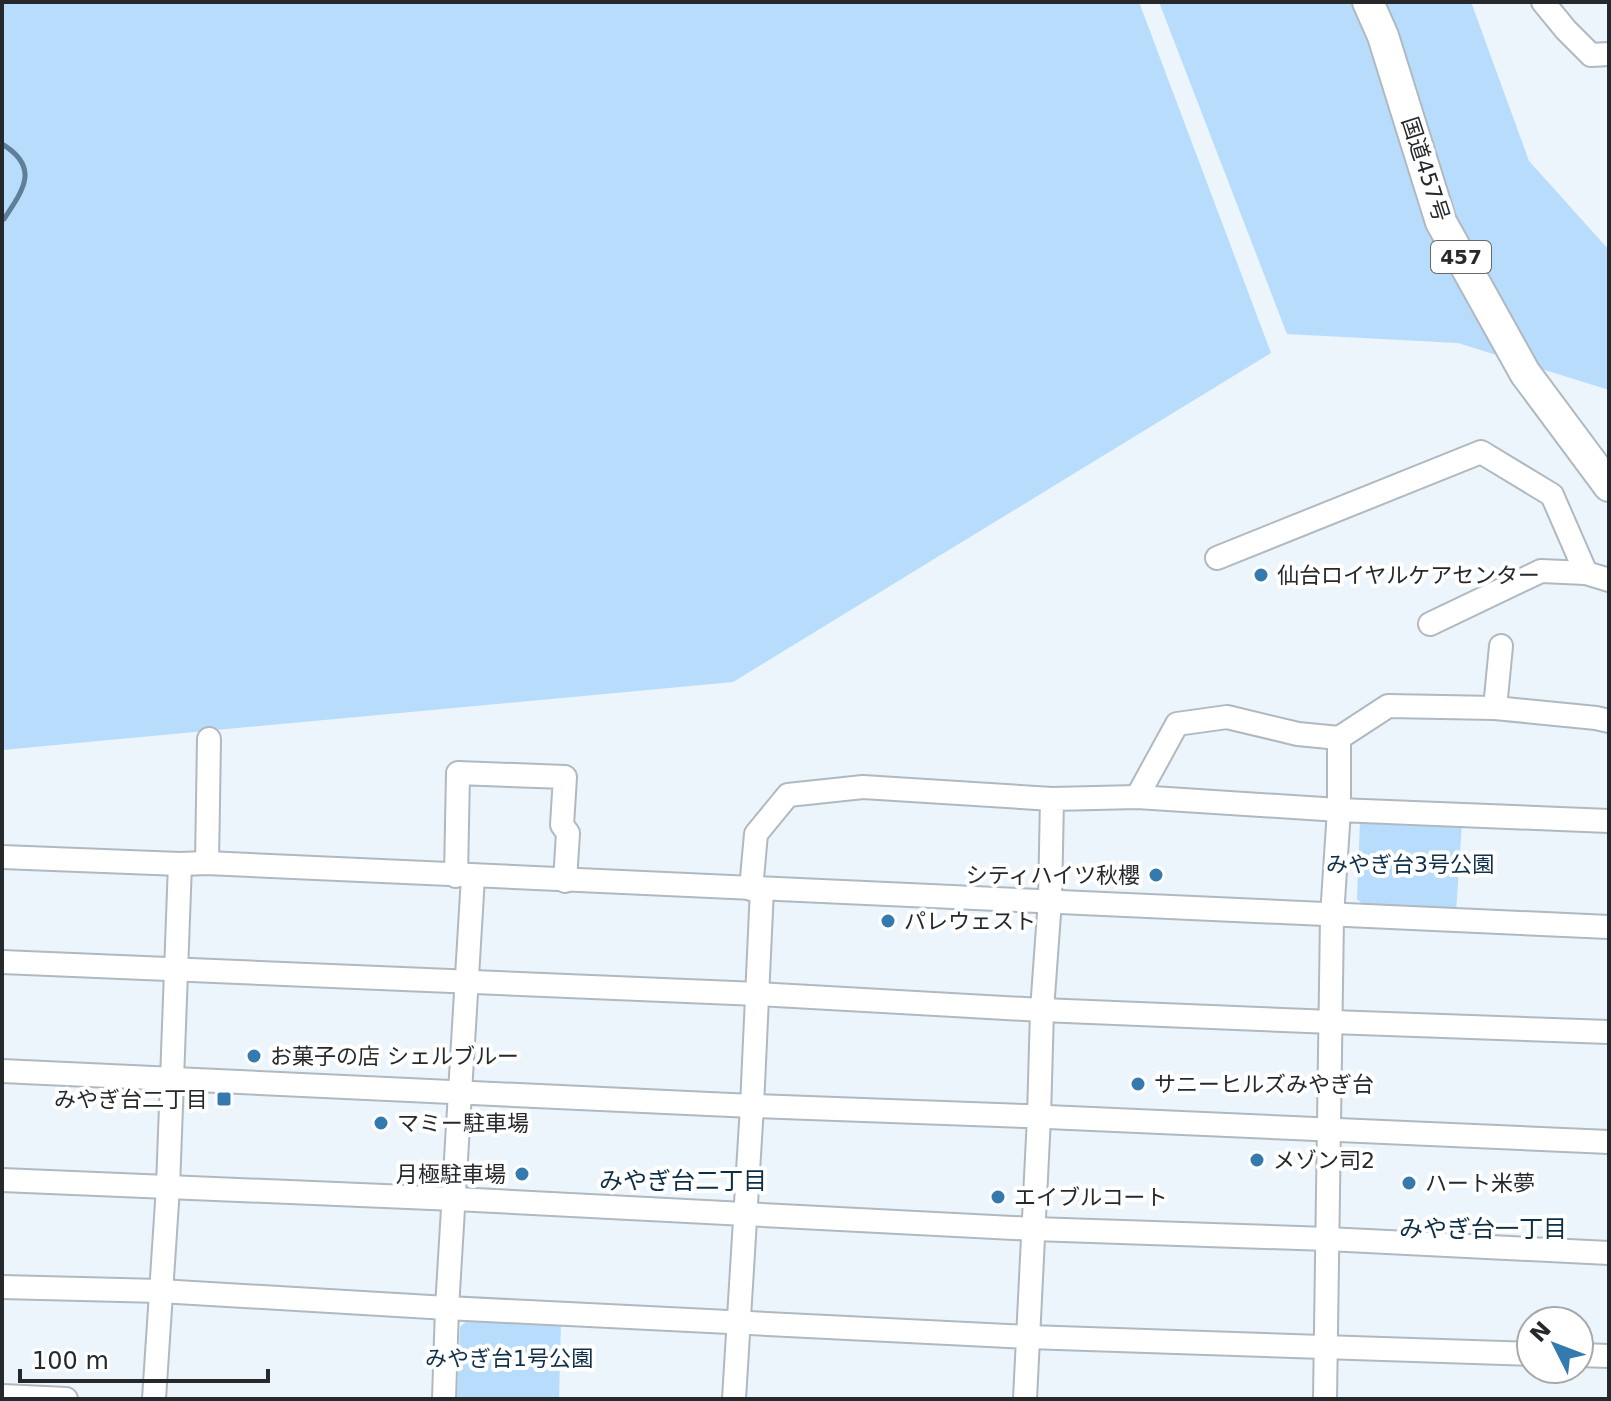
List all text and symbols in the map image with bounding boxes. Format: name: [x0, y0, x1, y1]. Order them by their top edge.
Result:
street label: 国道457号: [1397, 114, 1454, 224]
road number: 457: [1431, 241, 1491, 273]
place label: 仙台ロイヤルケアセンター: [1277, 563, 1540, 588]
marker: 仙台ロイヤルケアセンター: [1252, 566, 1270, 584]
park label: みやぎ台3号公園: [1326, 852, 1494, 877]
place label: シティハイツ秋櫻: [966, 863, 1140, 888]
marker: シティハイツ秋櫻: [1147, 866, 1165, 884]
place label: パレウェスト: [904, 909, 1036, 934]
marker: パレウェスト: [879, 912, 897, 930]
place label: お菓子の店 シェルブルー: [270, 1044, 519, 1069]
marker: お菓子の店 シェルブルー: [245, 1047, 263, 1065]
place label: サニーヒルズみやぎ台: [1154, 1072, 1374, 1097]
marker: サニーヒルズみやぎ台: [1129, 1075, 1147, 1093]
place label: みやぎ台二丁目: [54, 1087, 208, 1112]
marker: みやぎ台二丁目: [215, 1090, 233, 1108]
place label: マミー駐車場: [397, 1111, 529, 1136]
marker: マミー駐車場: [372, 1114, 390, 1132]
place label: メゾン司2: [1273, 1148, 1375, 1173]
marker: メゾン司2: [1248, 1151, 1266, 1169]
place label: 月極駐車場: [396, 1162, 506, 1187]
marker: 月極駐車場: [513, 1165, 531, 1183]
district label: みやぎ台二丁目: [599, 1167, 767, 1195]
place label: ハート米夢: [1425, 1171, 1535, 1196]
marker: ハート米夢: [1400, 1174, 1418, 1192]
place label: エイブルコート: [1014, 1185, 1168, 1210]
marker: エイブルコート: [989, 1188, 1007, 1206]
district label: みやぎ台一丁目: [1399, 1215, 1567, 1243]
north arrow: [1515, 1305, 1595, 1385]
text: N: [1525, 1317, 1556, 1347]
scale bar: [20, 1333, 268, 1383]
park label: みやぎ台1号公園: [425, 1346, 593, 1371]
text: 100 m: [32, 1347, 109, 1375]

